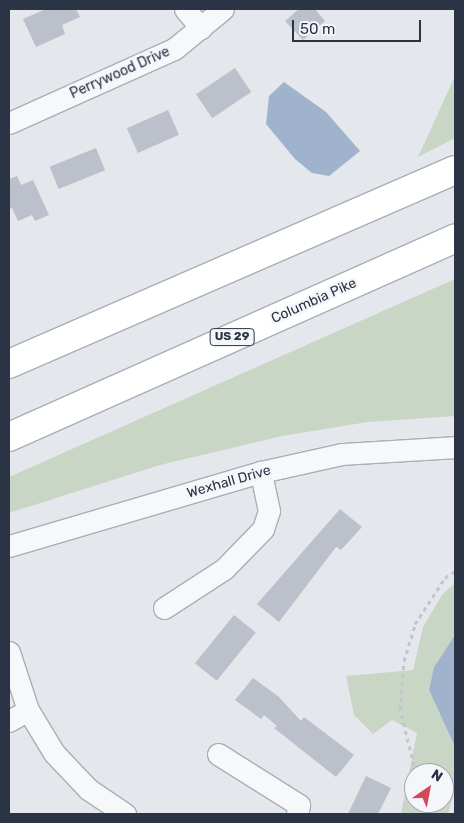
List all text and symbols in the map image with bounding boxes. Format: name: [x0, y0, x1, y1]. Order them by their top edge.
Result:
scale bar: [294, 10, 423, 42]
text: 50 m: [300, 20, 335, 38]
street label: Perrywood Drive: [67, 43, 173, 103]
street label: Columbia Pike: [269, 275, 359, 327]
road number: US 29: [210, 328, 254, 347]
street label: Wexhall Drive: [185, 462, 273, 502]
north arrow: [404, 763, 454, 813]
text: N: [428, 766, 446, 786]

